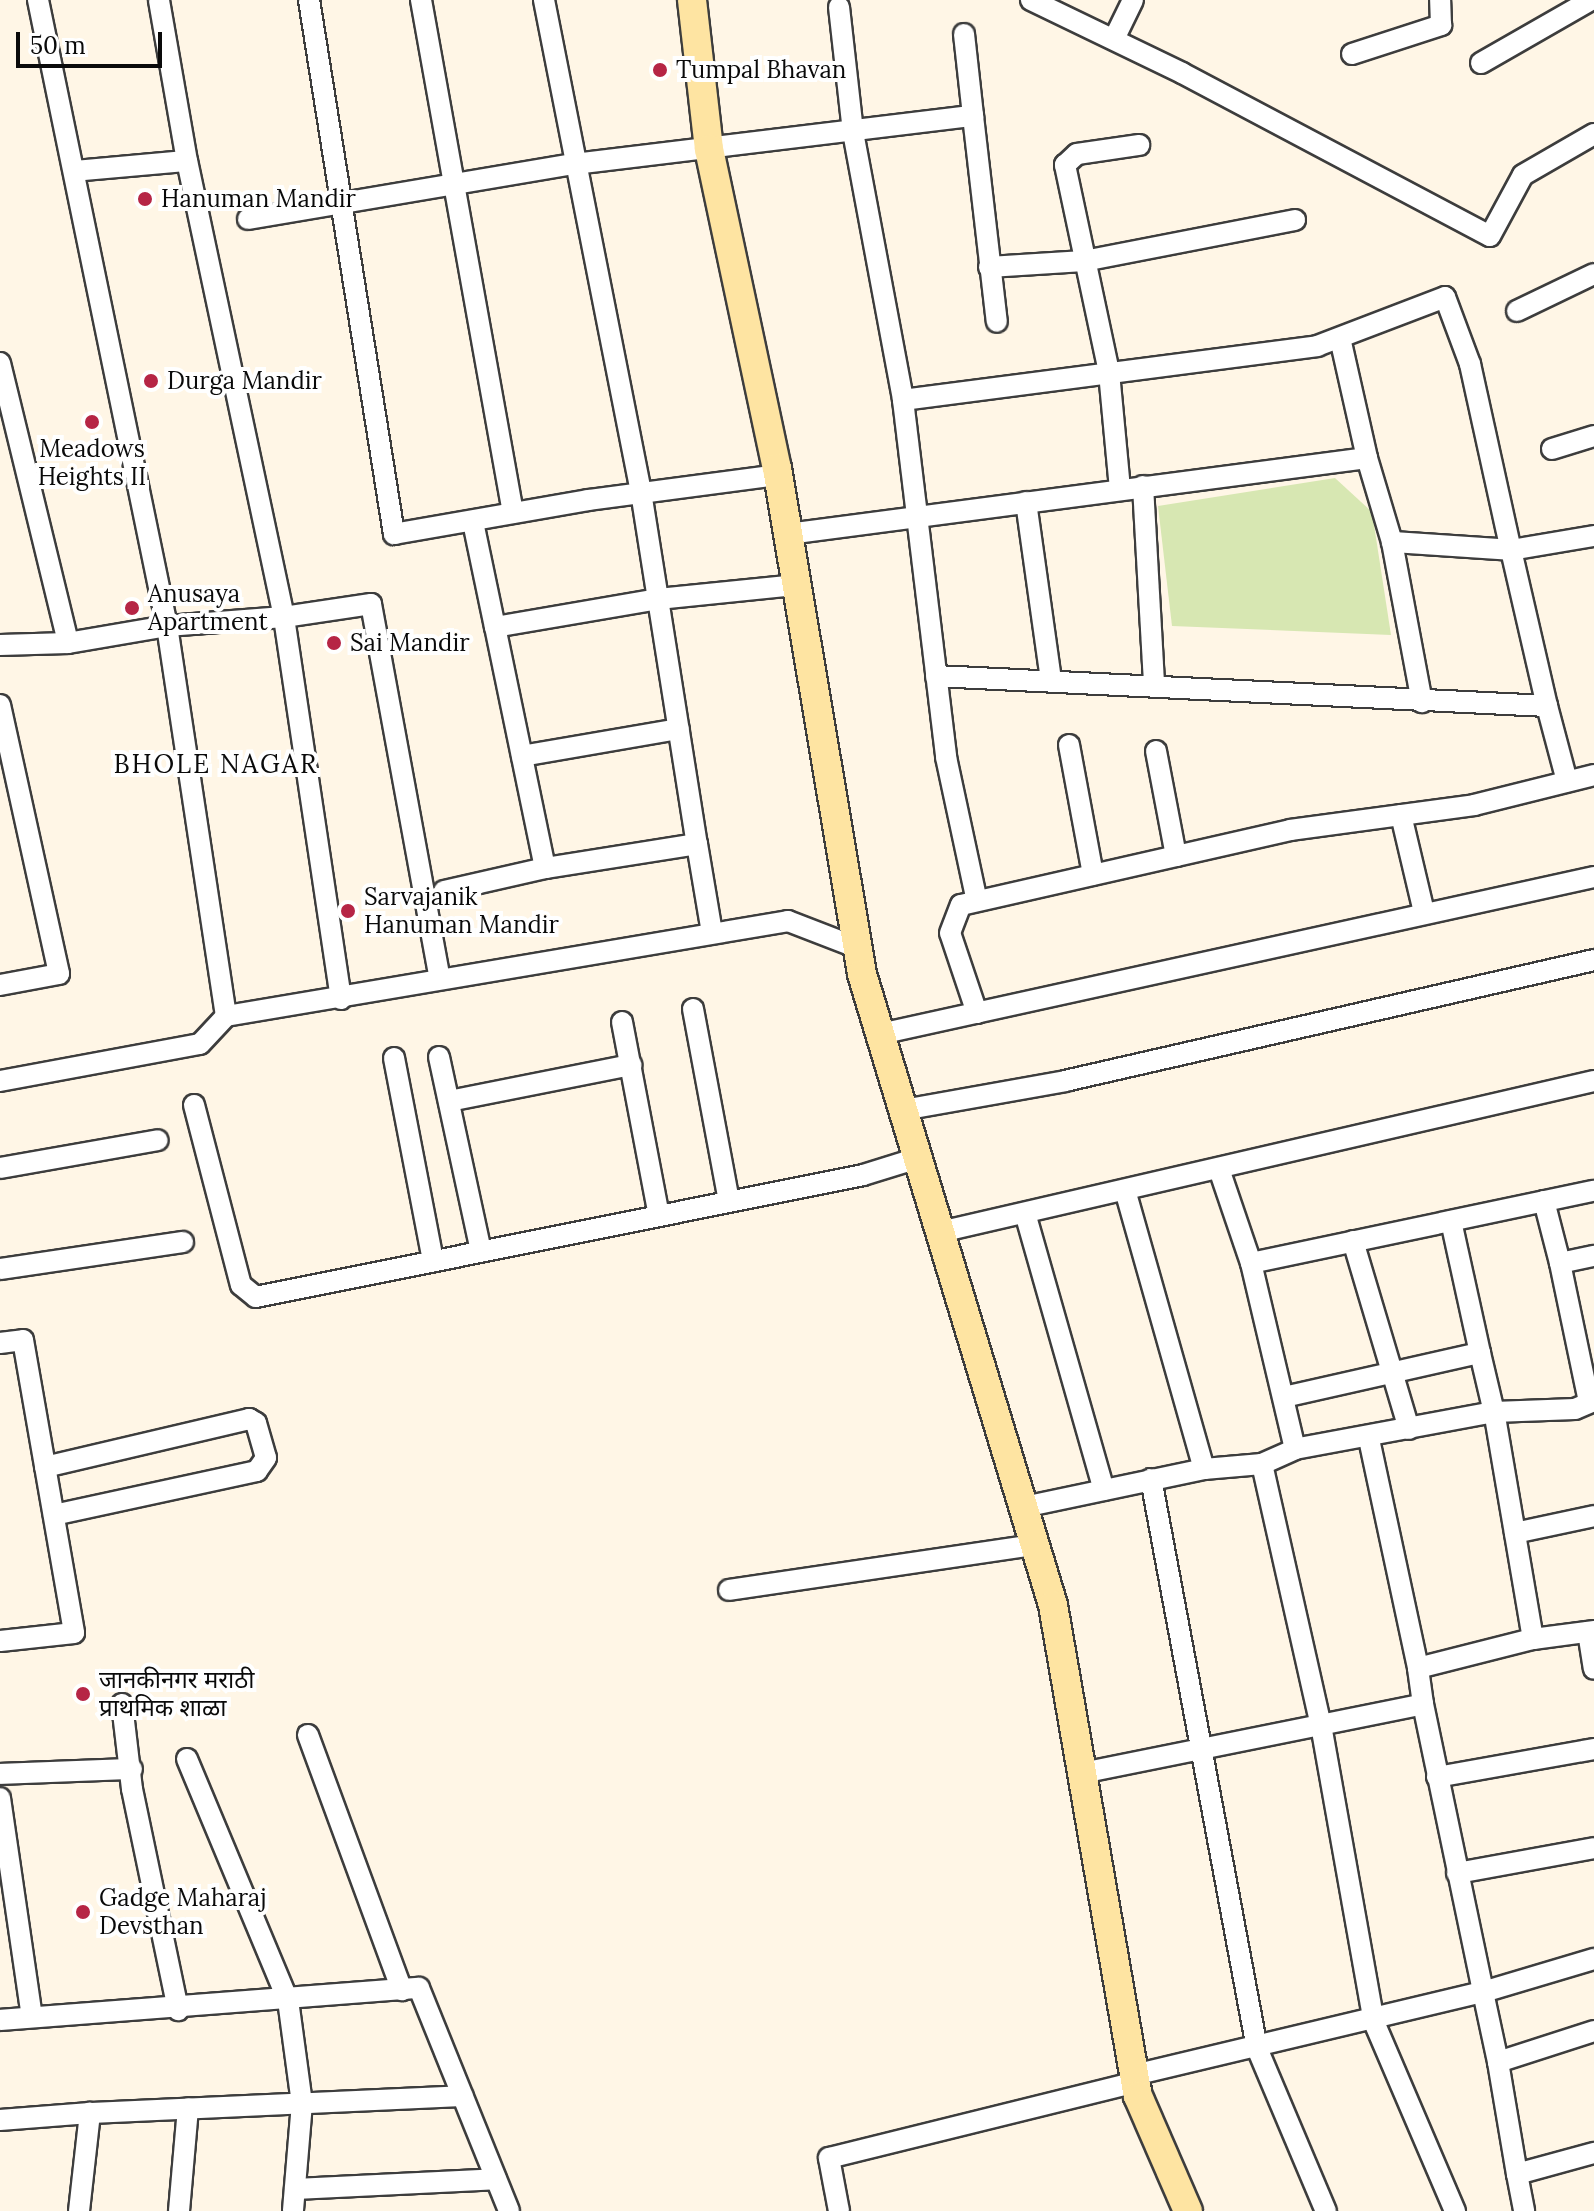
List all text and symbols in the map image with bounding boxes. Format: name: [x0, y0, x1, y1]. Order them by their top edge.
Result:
scale bar: [20, 16, 166, 66]
text: 50 m: [30, 30, 86, 61]
place label: Tumpal Bhavan: [676, 56, 846, 84]
marker: Tumpal Bhavan: [651, 61, 669, 79]
place label: Hanuman Mandir: [161, 185, 356, 213]
marker: Hanuman Mandir: [136, 190, 154, 208]
place label: Durga Mandir: [167, 367, 322, 395]
marker: Durga Mandir: [142, 372, 160, 390]
marker: Meadows Heights II: [83, 413, 101, 431]
place label: Meadows Heights II: [38, 435, 146, 491]
place label: Anusaya Apartment: [148, 580, 268, 636]
marker: Anusaya Apartment: [123, 599, 141, 617]
place label: Sai Mandir: [350, 629, 470, 657]
marker: Sai Mandir: [325, 634, 343, 652]
district label: BHOLE NAGAR: [114, 748, 318, 780]
place label: Sarvajanik Hanuman Mandir: [364, 883, 559, 939]
marker: Sarvajanik Hanuman Mandir: [339, 902, 357, 920]
place label: जानकीनगर मराठी प्राथमिक शाळा: [99, 1666, 254, 1722]
marker: जानकीनगर मराठी प्राथमिक शाळा: [74, 1685, 92, 1703]
place label: Gadge Maharaj Devsthan: [99, 1884, 267, 1940]
marker: Gadge Maharaj Devsthan: [74, 1903, 92, 1921]

